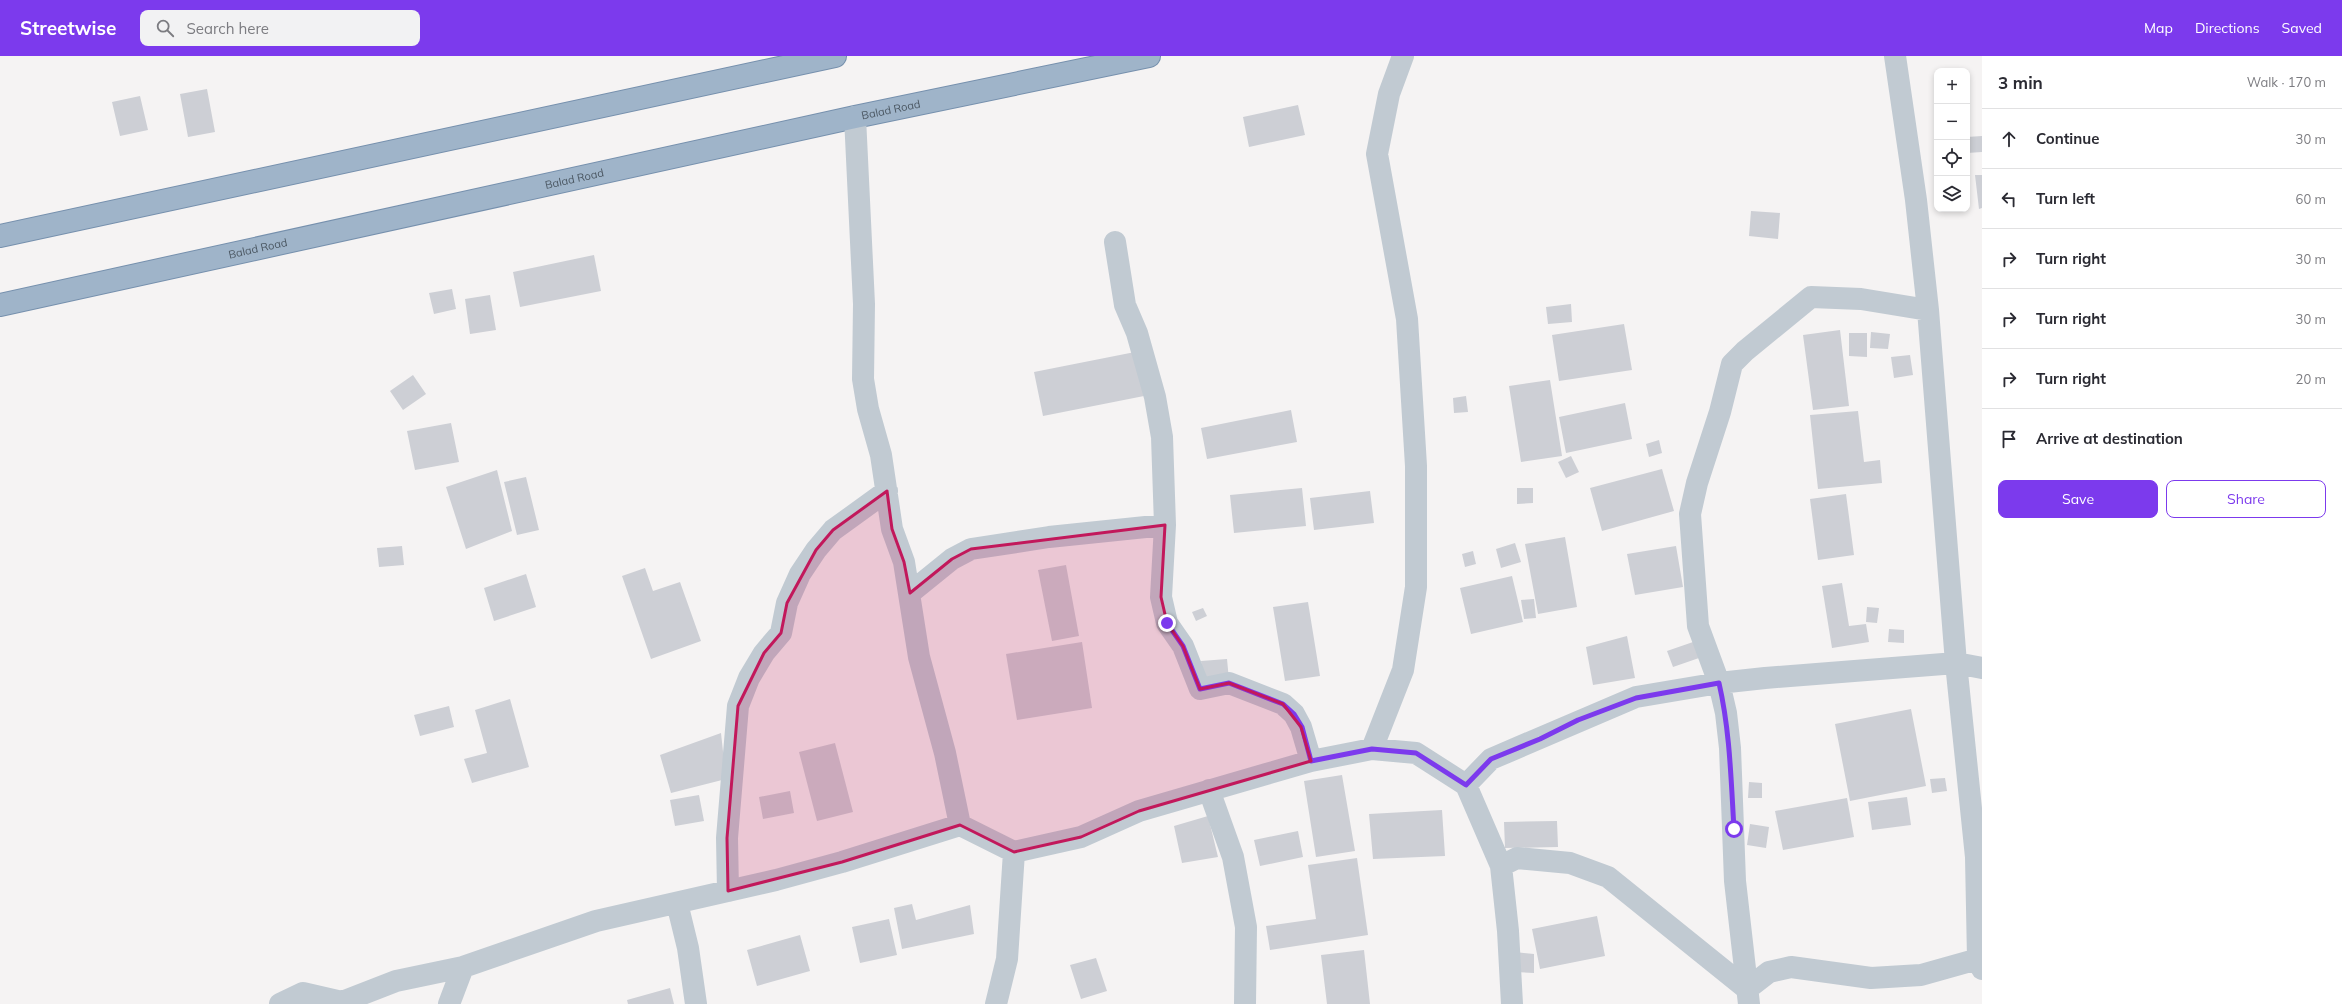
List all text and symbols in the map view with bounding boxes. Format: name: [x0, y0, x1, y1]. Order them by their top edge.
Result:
search box: [140, 10, 420, 46]
text: Streetwise: [20, 16, 116, 40]
icon: search: [154, 17, 176, 39]
text: Search here: [186, 19, 269, 38]
text: Map: [2144, 19, 2173, 37]
text: Directions: [2195, 19, 2260, 37]
text: Saved: [2282, 19, 2322, 37]
map controls: [1934, 68, 1970, 212]
button: +: [1934, 68, 1970, 104]
text: 3 min: [1998, 72, 2043, 93]
text: Walk · 170 m: [2247, 74, 2326, 90]
street label: Balad Road: [860, 97, 922, 122]
button: −: [1934, 104, 1970, 140]
icon: ahead: [1998, 128, 2020, 150]
text: Continue: [2036, 129, 2099, 148]
text: 30 m: [2296, 131, 2326, 147]
button: locate: [1934, 140, 1970, 176]
street label: Balad Road: [544, 165, 605, 192]
button: layers: [1934, 176, 1970, 212]
icon: left: [1998, 188, 2020, 210]
text: Turn left: [2036, 189, 2095, 208]
text: 60 m: [2296, 191, 2326, 207]
street label: Balad Road: [227, 235, 289, 262]
icon: right: [1998, 248, 2020, 270]
text: Turn right: [2036, 249, 2106, 268]
text: 30 m: [2296, 251, 2326, 267]
icon: right: [1998, 308, 2020, 330]
text: Turn right: [2036, 309, 2106, 328]
text: 30 m: [2296, 311, 2326, 327]
icon: right: [1998, 368, 2020, 390]
text: Turn right: [2036, 369, 2106, 388]
text: 20 m: [2296, 371, 2326, 387]
icon: arrive: [1998, 428, 2020, 450]
text: Arrive at destination: [2036, 429, 2183, 448]
button: Save: [1998, 480, 2158, 518]
button: Share: [2166, 480, 2326, 518]
route end: [1158, 614, 1176, 632]
route start: [1725, 820, 1743, 838]

